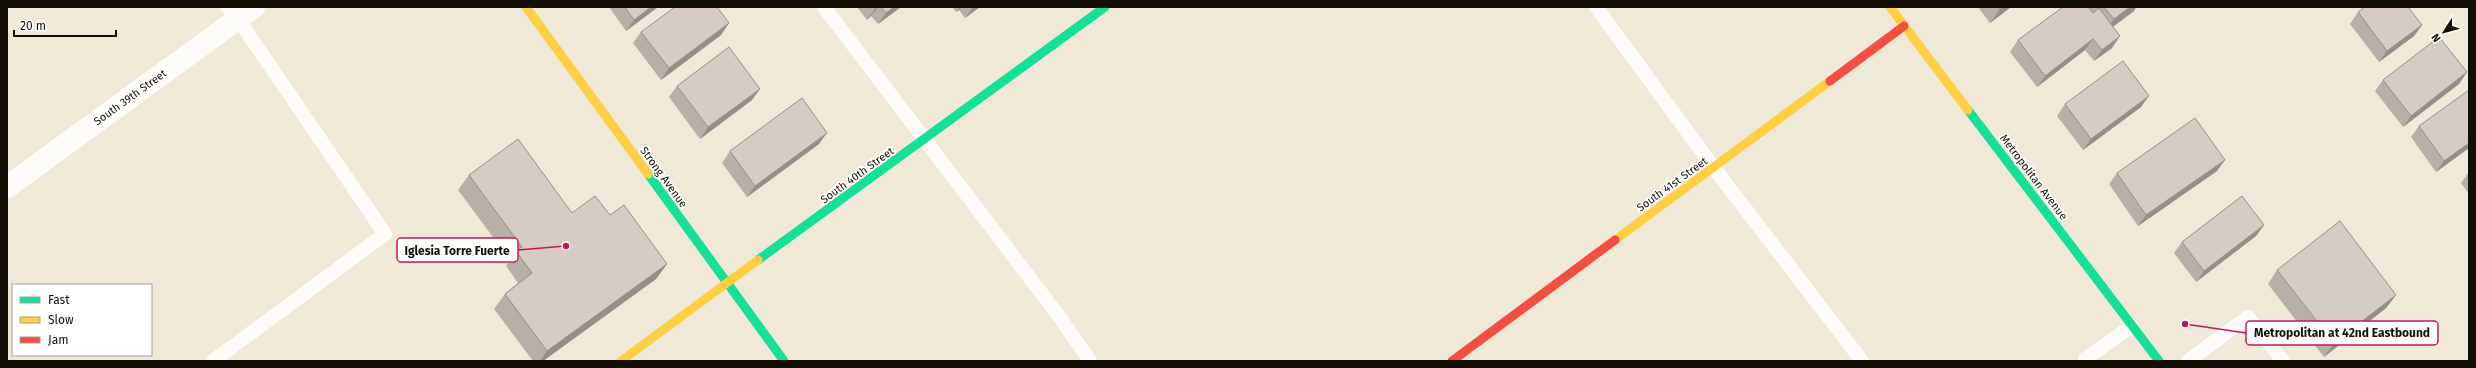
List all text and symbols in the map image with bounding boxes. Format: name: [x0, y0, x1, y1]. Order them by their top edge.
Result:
scale bar: [14, 12, 116, 38]
north arrow: [2424, 12, 2464, 52]
text: 20 m: [20, 19, 46, 33]
text: N: [2429, 31, 2444, 44]
street label: South 39th Street: [91, 67, 169, 128]
street label: Metropolitan Avenue: [1997, 132, 2070, 223]
street label: Strong Avenue: [637, 144, 690, 210]
street label: South 40th Street: [818, 144, 896, 206]
street label: South 41st Street: [1634, 154, 1710, 214]
callout: Iglesia Torre Fuerte: [397, 238, 518, 262]
text: Iglesia Torre Fuerte: [404, 244, 510, 258]
legend: [12, 284, 152, 356]
text: Fast: [48, 293, 70, 307]
text: Slow: [48, 313, 74, 327]
callout: Metropolitan at 42nd Eastbound: [2246, 321, 2438, 345]
text: Metropolitan at 42nd Eastbound: [2254, 326, 2430, 340]
text: Jam: [48, 333, 68, 347]

